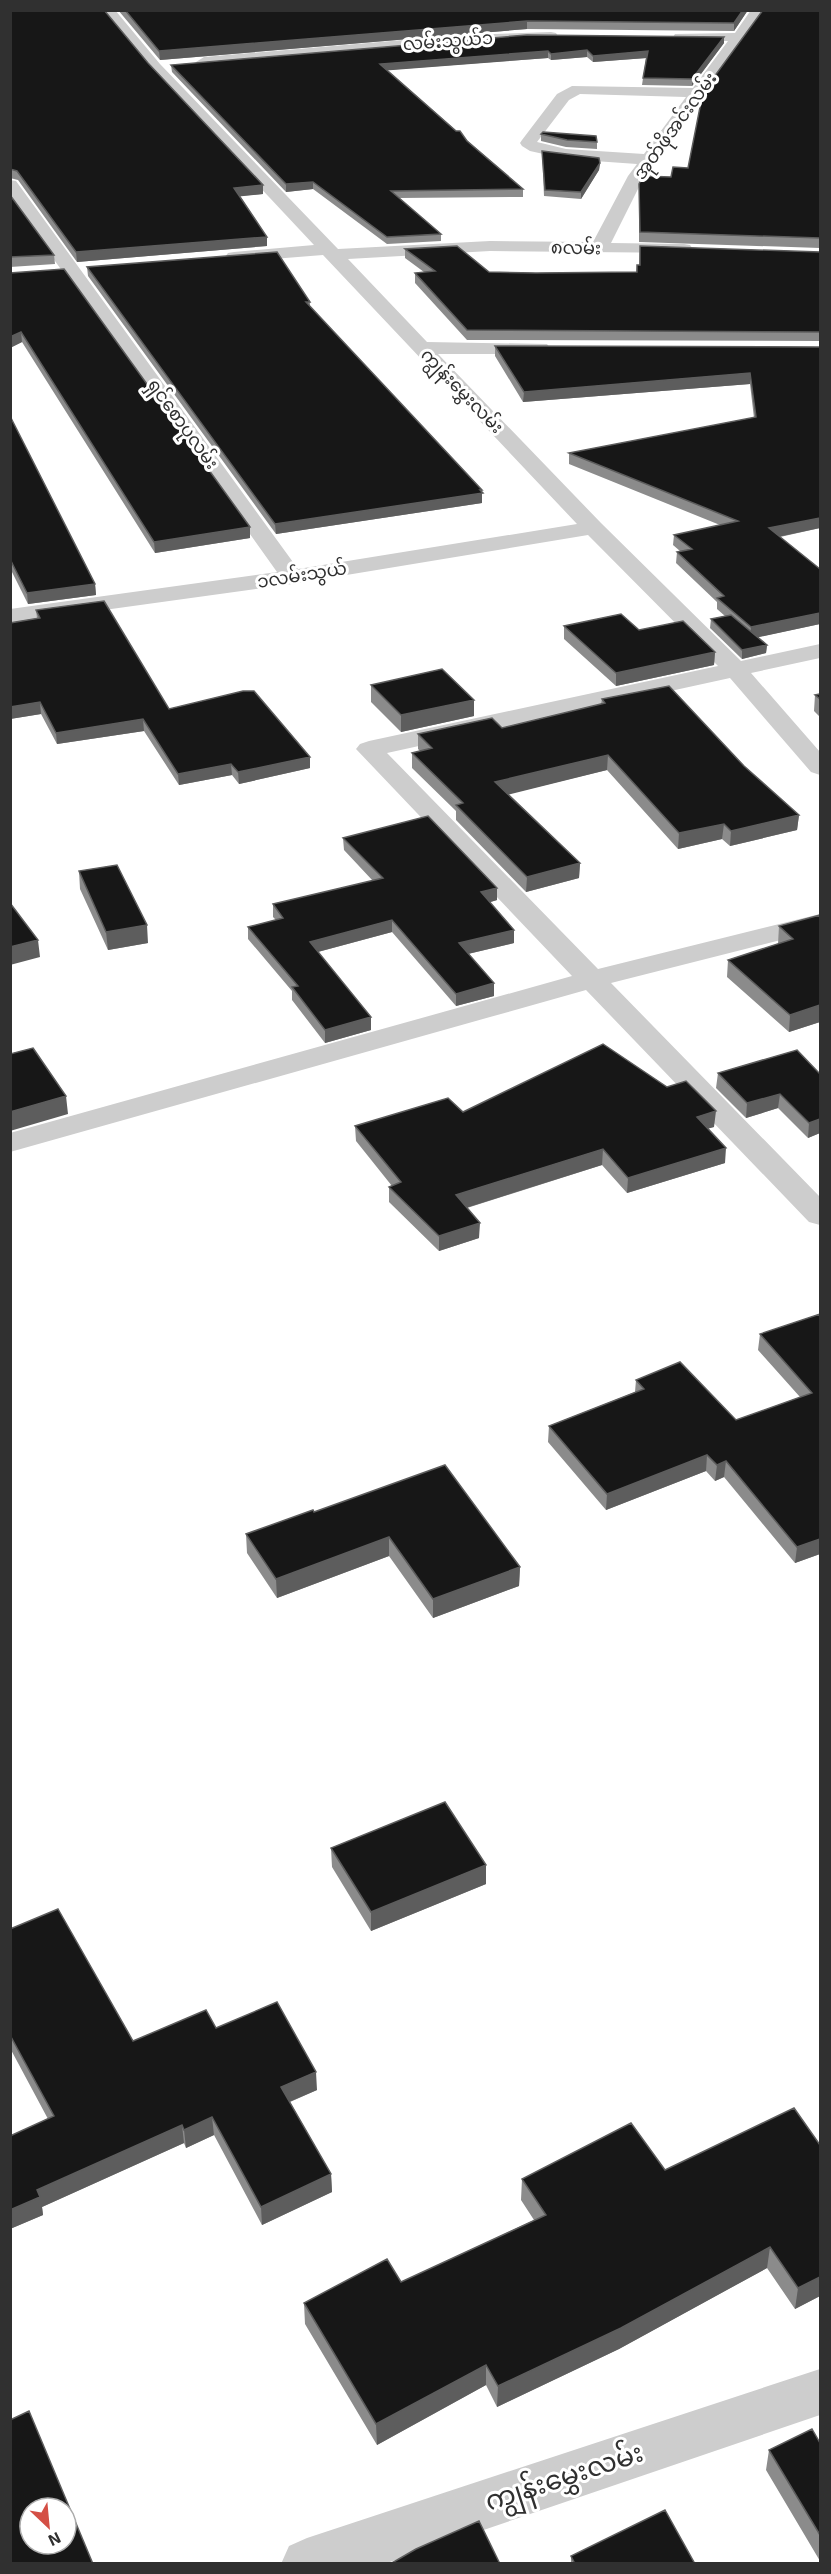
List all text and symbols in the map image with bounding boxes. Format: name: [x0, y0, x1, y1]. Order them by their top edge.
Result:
street label: လမ်းသွယ်၁: [402, 25, 494, 59]
street label: အုတ်ဖိုအင်းလမ်း: [626, 66, 725, 186]
street label: ၈လမ်း: [551, 235, 601, 258]
street label: ကျွန်းမွှေးလမ်း: [412, 343, 509, 442]
street label: ရှင်စောပုလမ်း: [140, 373, 225, 476]
street label: ၁လမ်းသွယ်: [255, 555, 349, 597]
street label: ကျွန်းမွှေးလမ်း: [480, 2434, 650, 2525]
north arrow: [18, 2496, 78, 2556]
text: N: [45, 2529, 64, 2551]

